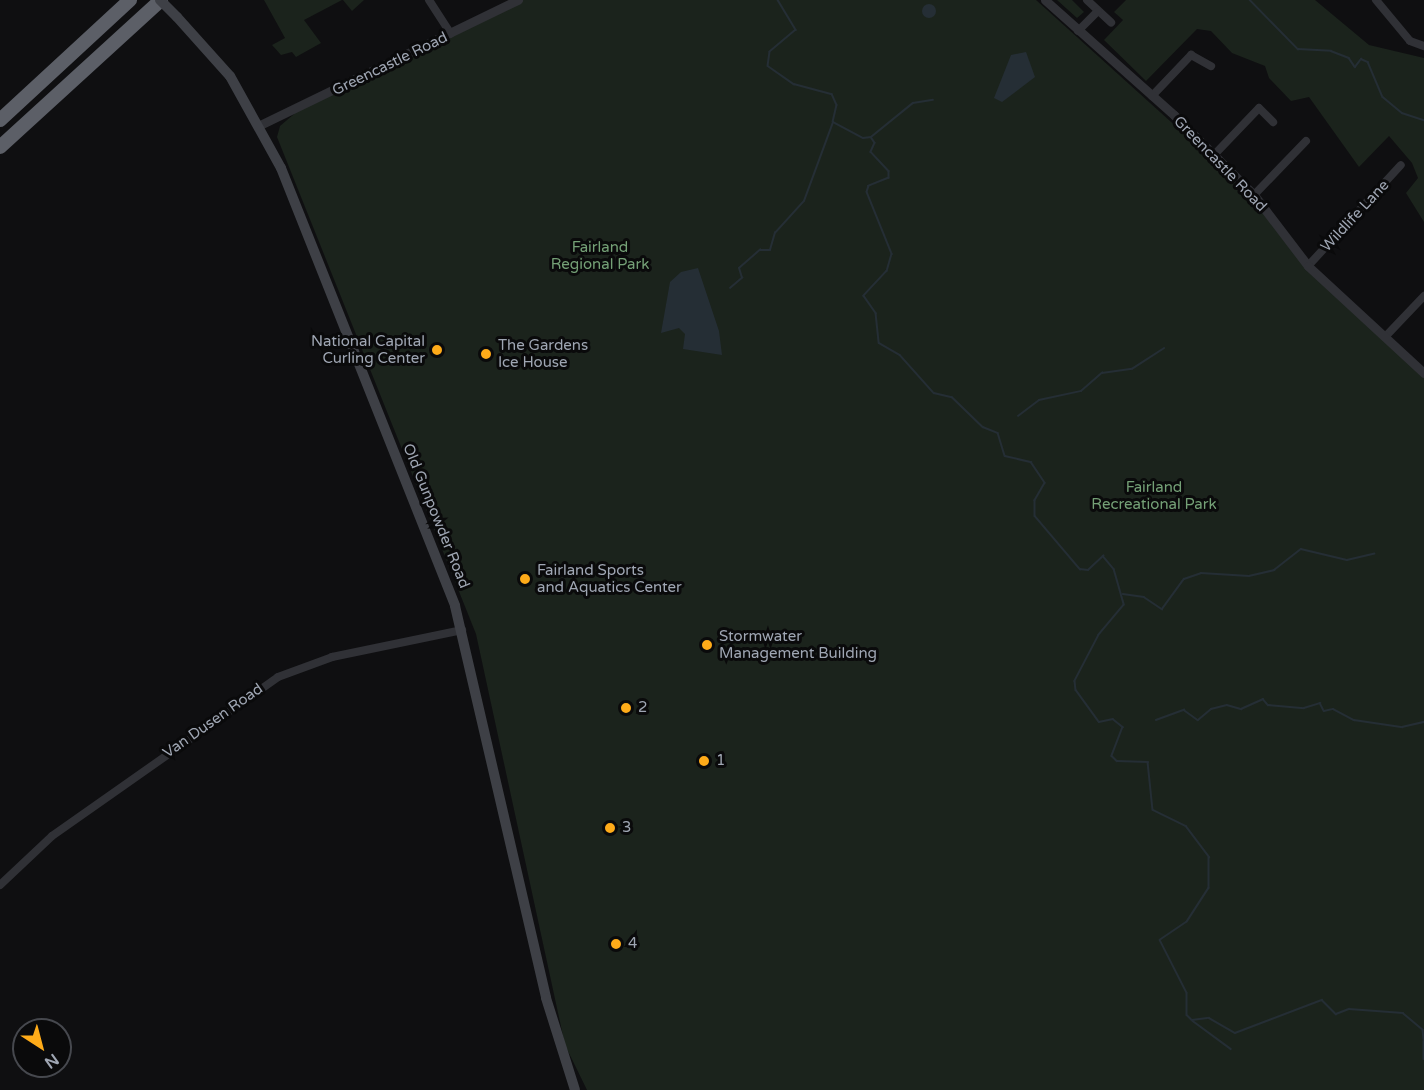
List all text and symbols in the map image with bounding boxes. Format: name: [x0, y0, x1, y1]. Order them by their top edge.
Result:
street label: Greencastle Road: [329, 28, 451, 100]
street label: Greencastle Road: [1170, 112, 1270, 216]
street label: Wildlife Lane: [1317, 176, 1393, 256]
park label: Fairland Regional Park: [551, 238, 649, 273]
place label: National Capital Curling Center: [311, 332, 425, 367]
place label: The Gardens Ice House: [498, 336, 588, 371]
marker: National Capital Curling Center: [430, 343, 444, 357]
marker: The Gardens Ice House: [479, 347, 493, 361]
street label: Old Gunpowder Road: [399, 441, 473, 591]
park label: Fairland Recreational Park: [1091, 478, 1217, 513]
place label: Fairland Sports and Aquatics Center: [537, 561, 682, 596]
marker: Fairland Sports and Aquatics Center: [518, 572, 532, 586]
place label: Stormwater Management Building: [719, 627, 877, 662]
marker: Stormwater Management Building: [700, 638, 714, 652]
street label: Van Dusen Road: [160, 680, 266, 762]
place label: 2: [638, 699, 647, 717]
marker: 2: [619, 701, 633, 715]
place label: 1: [716, 752, 725, 770]
marker: 1: [697, 754, 711, 768]
place label: 3: [622, 819, 631, 837]
marker: 3: [603, 821, 617, 835]
place label: 4: [628, 935, 637, 953]
marker: 4: [609, 937, 623, 951]
north arrow: [12, 1018, 72, 1078]
text: N: [40, 1049, 62, 1073]

